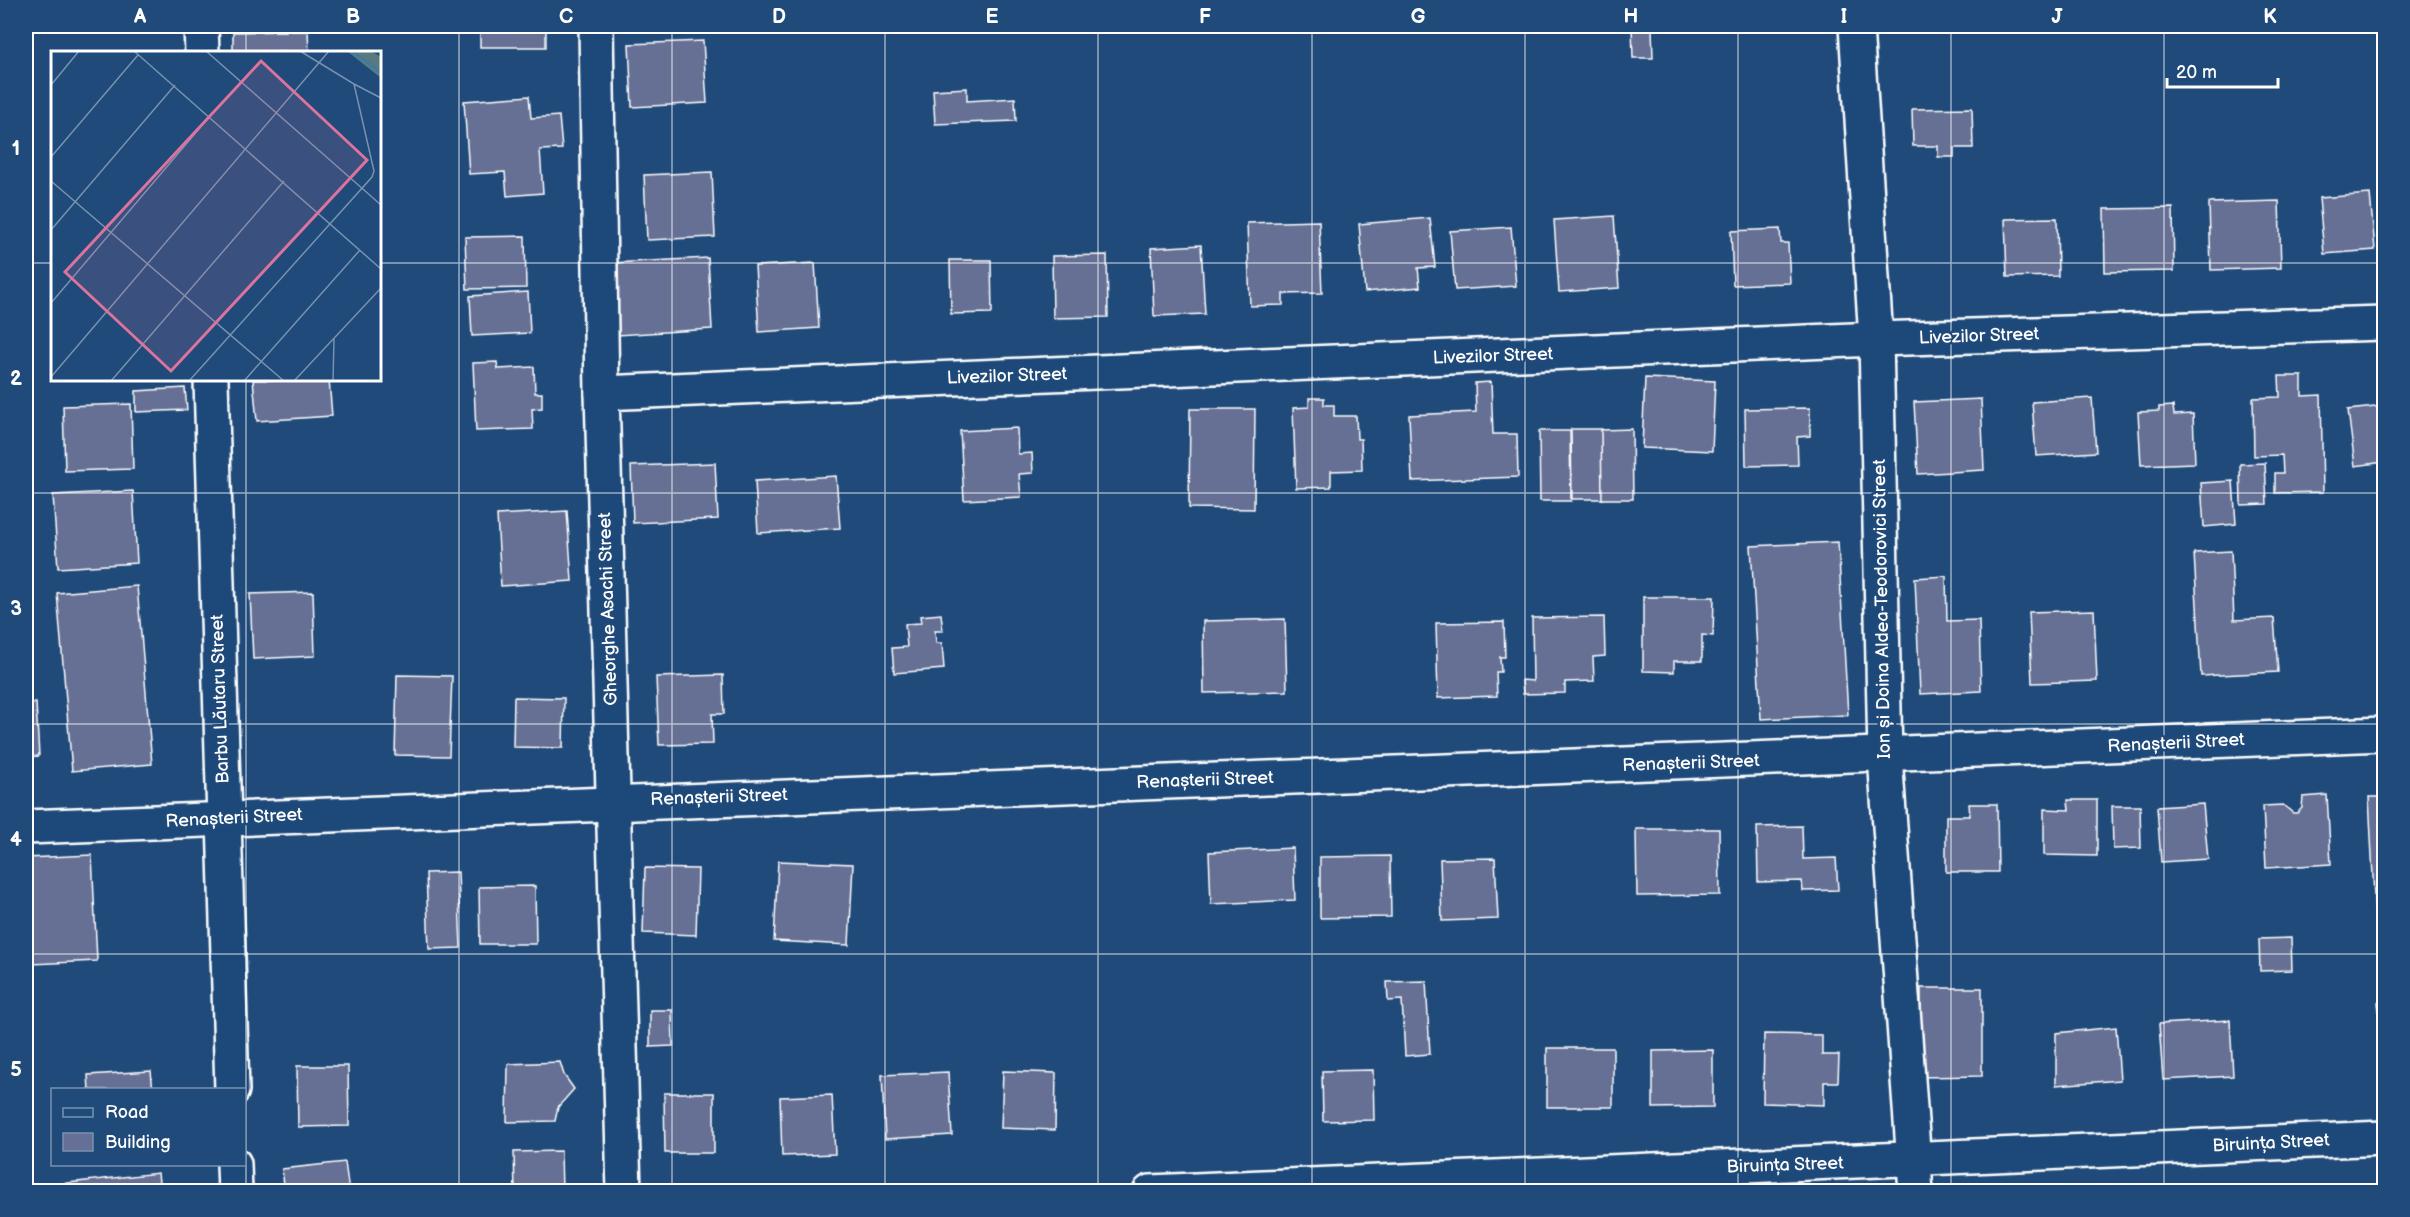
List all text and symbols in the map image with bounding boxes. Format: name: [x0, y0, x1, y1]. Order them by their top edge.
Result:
text: A: [133, 5, 147, 29]
text: B: [346, 5, 360, 29]
text: C: [559, 5, 573, 29]
text: D: [772, 5, 786, 29]
text: E: [986, 5, 999, 29]
text: F: [1199, 5, 1211, 29]
text: G: [1411, 5, 1426, 29]
text: H: [1624, 5, 1638, 29]
text: I: [1841, 5, 1847, 29]
text: J: [2052, 5, 2064, 29]
text: K: [2263, 5, 2277, 29]
inset map: [51, 51, 381, 381]
scale bar: [2167, 51, 2278, 89]
text: 20 m: [2176, 62, 2217, 83]
text: 1: [12, 137, 20, 161]
street label: Livezilor Street: [1918, 323, 2040, 349]
street label: Livezilor Street: [1432, 343, 1554, 369]
street label: Livezilor Street: [946, 363, 1068, 389]
text: 2: [10, 367, 22, 391]
street label: Ion și Doina Aldea-Teodorovici Street: [1869, 459, 1895, 759]
street label: Gheorghe Asachi Street: [594, 511, 622, 706]
text: 3: [10, 597, 22, 621]
street label: Barbu Lăutaru Street: [207, 613, 233, 784]
street label: Renașterii Street: [2107, 729, 2246, 757]
street label: Renașterii Street: [1622, 750, 1760, 776]
street label: Renașterii Street: [1136, 767, 1274, 793]
street label: Renașterii Street: [650, 784, 788, 810]
street label: Renașterii Street: [165, 804, 304, 832]
text: 4: [10, 828, 22, 852]
text: 5: [10, 1058, 22, 1082]
legend: [51, 1088, 246, 1166]
text: Road: [105, 1102, 149, 1123]
street label: Biruința Street: [2212, 1129, 2330, 1157]
text: Building: [105, 1132, 171, 1153]
street label: Biruința Street: [1726, 1152, 1844, 1178]

